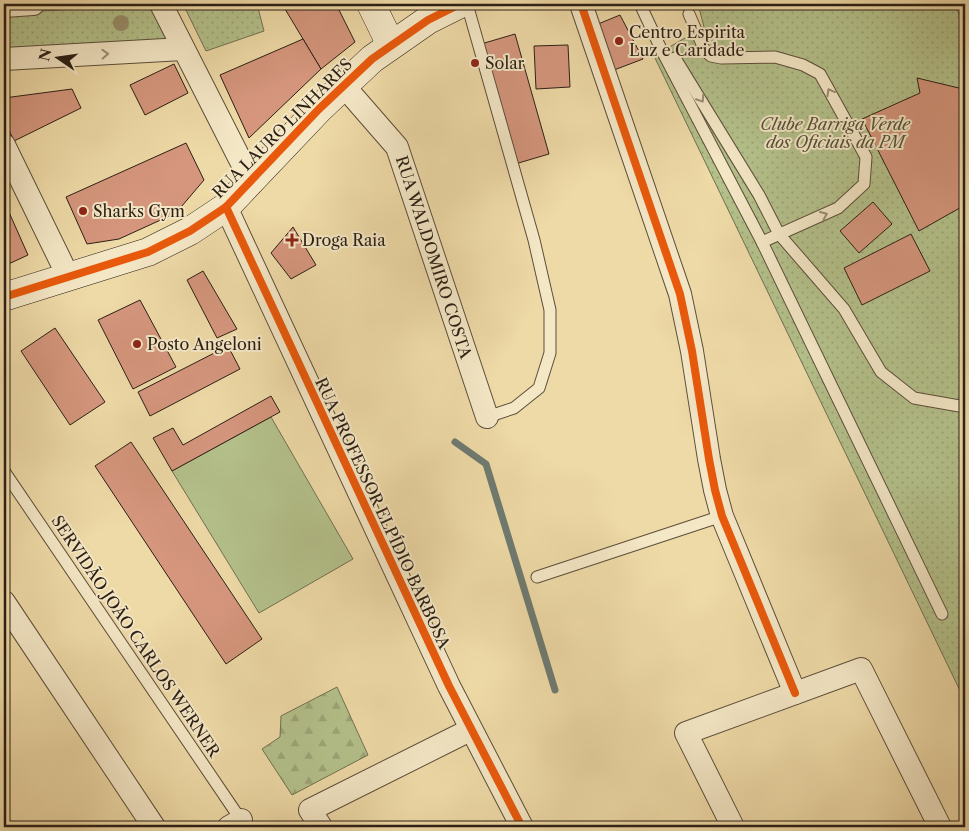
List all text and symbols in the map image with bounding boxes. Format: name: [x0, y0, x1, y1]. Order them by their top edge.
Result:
place label: Centro Espirita Luz e Caridade: [629, 22, 746, 60]
north arrow: [32, 32, 82, 82]
marker: Centro Espirita Luz e Caridade: [613, 35, 625, 47]
text: N: [35, 47, 55, 63]
one-way arrow: [101, 48, 109, 59]
place label: Solar: [485, 53, 525, 73]
street label: RUA LAURO LINHARES: [208, 54, 356, 202]
marker: Solar: [469, 57, 481, 69]
one-way arrow: [826, 89, 836, 98]
one-way arrow: [695, 94, 704, 103]
park label: Clube Barriga Verde dos Oficiais da PM: [760, 114, 911, 152]
street label: RUA WALDOMIRO COSTA: [392, 153, 477, 362]
place label: Sharks Gym: [93, 201, 185, 221]
marker: Sharks Gym: [77, 205, 89, 217]
one-way arrow: [819, 210, 828, 221]
place label: Droga Raia: [302, 230, 386, 250]
marker: Droga Raia: [286, 234, 298, 246]
place label: Posto Angeloni: [147, 334, 262, 354]
marker: Posto Angeloni: [131, 338, 143, 350]
street label: RUA PROFESSOR ELPÍDIO BARBOSA: [311, 374, 455, 653]
street label: SERVIDÃO JOÃO CARLOS WERNER: [47, 511, 226, 762]

